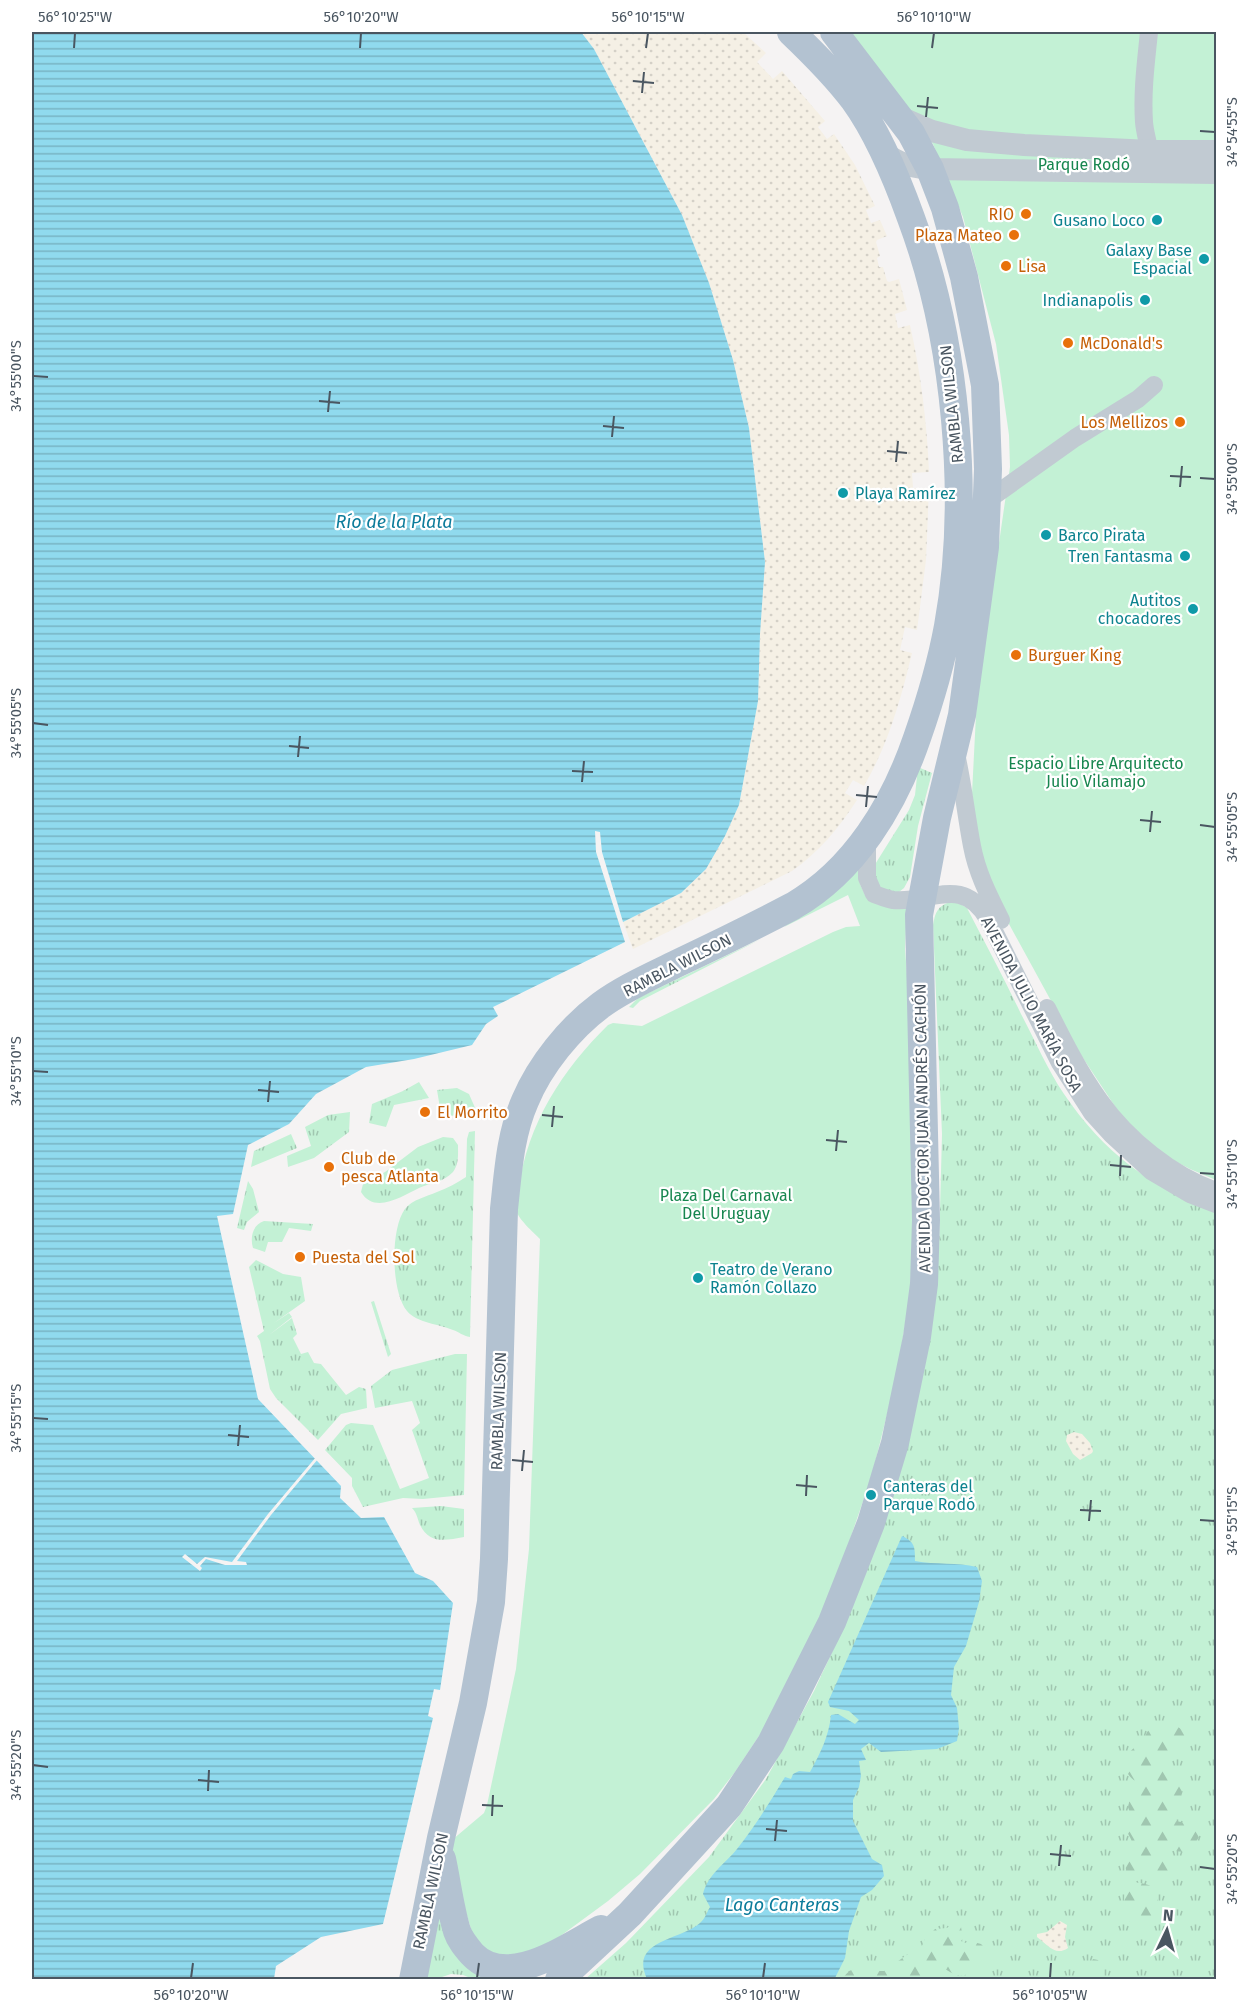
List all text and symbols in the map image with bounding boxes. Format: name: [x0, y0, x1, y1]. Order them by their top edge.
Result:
text: 56°10'25"W: [38, 8, 113, 26]
text: 56°10'20"W: [323, 8, 399, 26]
text: 56°10'15"W: [611, 8, 685, 26]
text: 56°10'10"W: [897, 8, 972, 26]
text: 34°54'55"S: [1223, 97, 1241, 167]
park label: Parque Rodó: [1038, 155, 1130, 174]
place label: RIO: [989, 205, 1014, 224]
marker: RIO: [1019, 207, 1033, 221]
place label: Gusano Loco: [1053, 211, 1145, 230]
marker: Gusano Loco: [1150, 213, 1164, 227]
place label: Plaza Mateo: [915, 226, 1002, 245]
marker: Plaza Mateo: [1007, 228, 1021, 242]
place label: Galaxy Base Espacial: [1106, 241, 1192, 278]
marker: Galaxy Base Espacial: [1197, 252, 1211, 266]
place label: Lisa: [1018, 257, 1047, 276]
marker: Lisa: [999, 259, 1013, 273]
place label: Indianapolis: [1043, 291, 1133, 310]
marker: Indianapolis: [1138, 293, 1152, 307]
place label: McDonald's: [1080, 334, 1163, 353]
marker: McDonald's: [1061, 336, 1075, 350]
text: 34°55'00"S: [7, 340, 25, 412]
street label: RAMBLA WILSON: [936, 344, 967, 464]
place label: Los Mellizos: [1081, 413, 1168, 432]
marker: Los Mellizos: [1173, 415, 1187, 429]
text: 34°55'00"S: [1223, 443, 1241, 515]
place label: Playa Ramírez: [855, 484, 956, 503]
marker: Playa Ramírez: [836, 486, 850, 500]
water label: Río de la Plata: [335, 511, 453, 533]
place label: Barco Pirata: [1058, 526, 1146, 545]
marker: Barco Pirata: [1039, 528, 1053, 542]
place label: Tren Fantasma: [1068, 547, 1173, 566]
marker: Tren Fantasma: [1178, 549, 1192, 563]
place label: Autitos chocadores: [1098, 591, 1181, 628]
marker: Autitos chocadores: [1186, 602, 1200, 616]
place label: Burguer King: [1028, 646, 1122, 665]
marker: Burguer King: [1009, 648, 1023, 662]
text: 34°55'05"S: [7, 688, 25, 758]
park label: Espacio Libre Arquitecto Julio Vilamajo: [1008, 754, 1184, 791]
text: 34°55'05"S: [1223, 792, 1241, 862]
street label: AVENIDA JULIO MARÍA SOSA: [977, 913, 1087, 1096]
street label: RAMBLA WILSON: [620, 930, 734, 1001]
street label: AVENIDA DOCTOR JUAN ANDRÉS CACHÓN: [909, 983, 935, 1273]
text: 34°55'10"S: [7, 1036, 25, 1106]
place label: El Morrito: [437, 1103, 508, 1122]
marker: El Morrito: [418, 1105, 432, 1119]
text: 34°55'10"S: [1223, 1139, 1241, 1209]
place label: Club de pesca Atlanta: [341, 1149, 439, 1186]
marker: Club de pesca Atlanta: [322, 1160, 336, 1174]
park label: Plaza Del Carnaval Del Uruguay: [660, 1186, 793, 1223]
place label: Puesta del Sol: [312, 1248, 415, 1267]
marker: Puesta del Sol: [293, 1250, 307, 1264]
place label: Teatro de Verano Ramón Collazo: [710, 1260, 833, 1297]
marker: Teatro de Verano Ramón Collazo: [691, 1271, 705, 1285]
street label: RAMBLA WILSON: [487, 1351, 510, 1471]
text: 34°55'15"S: [7, 1384, 25, 1452]
place label: Canteras del Parque Rodó: [883, 1477, 975, 1514]
text: 34°55'15"S: [1223, 1487, 1241, 1555]
marker: Canteras del Parque Rodó: [864, 1488, 878, 1502]
text: 34°55'20"S: [7, 1730, 25, 1800]
street label: RAMBLA WILSON: [409, 1831, 452, 1951]
text: 34°55'20"S: [1223, 1834, 1241, 1904]
water label: Lago Canteras: [725, 1894, 839, 1916]
north arrow: [1137, 1900, 1197, 1960]
text: N: [1162, 1906, 1174, 1925]
text: 56°10'20"W: [153, 1986, 229, 2004]
text: 56°10'15"W: [440, 1986, 514, 2004]
text: 56°10'10"W: [726, 1986, 801, 2004]
text: 56°10'05"W: [1013, 1986, 1088, 2004]

